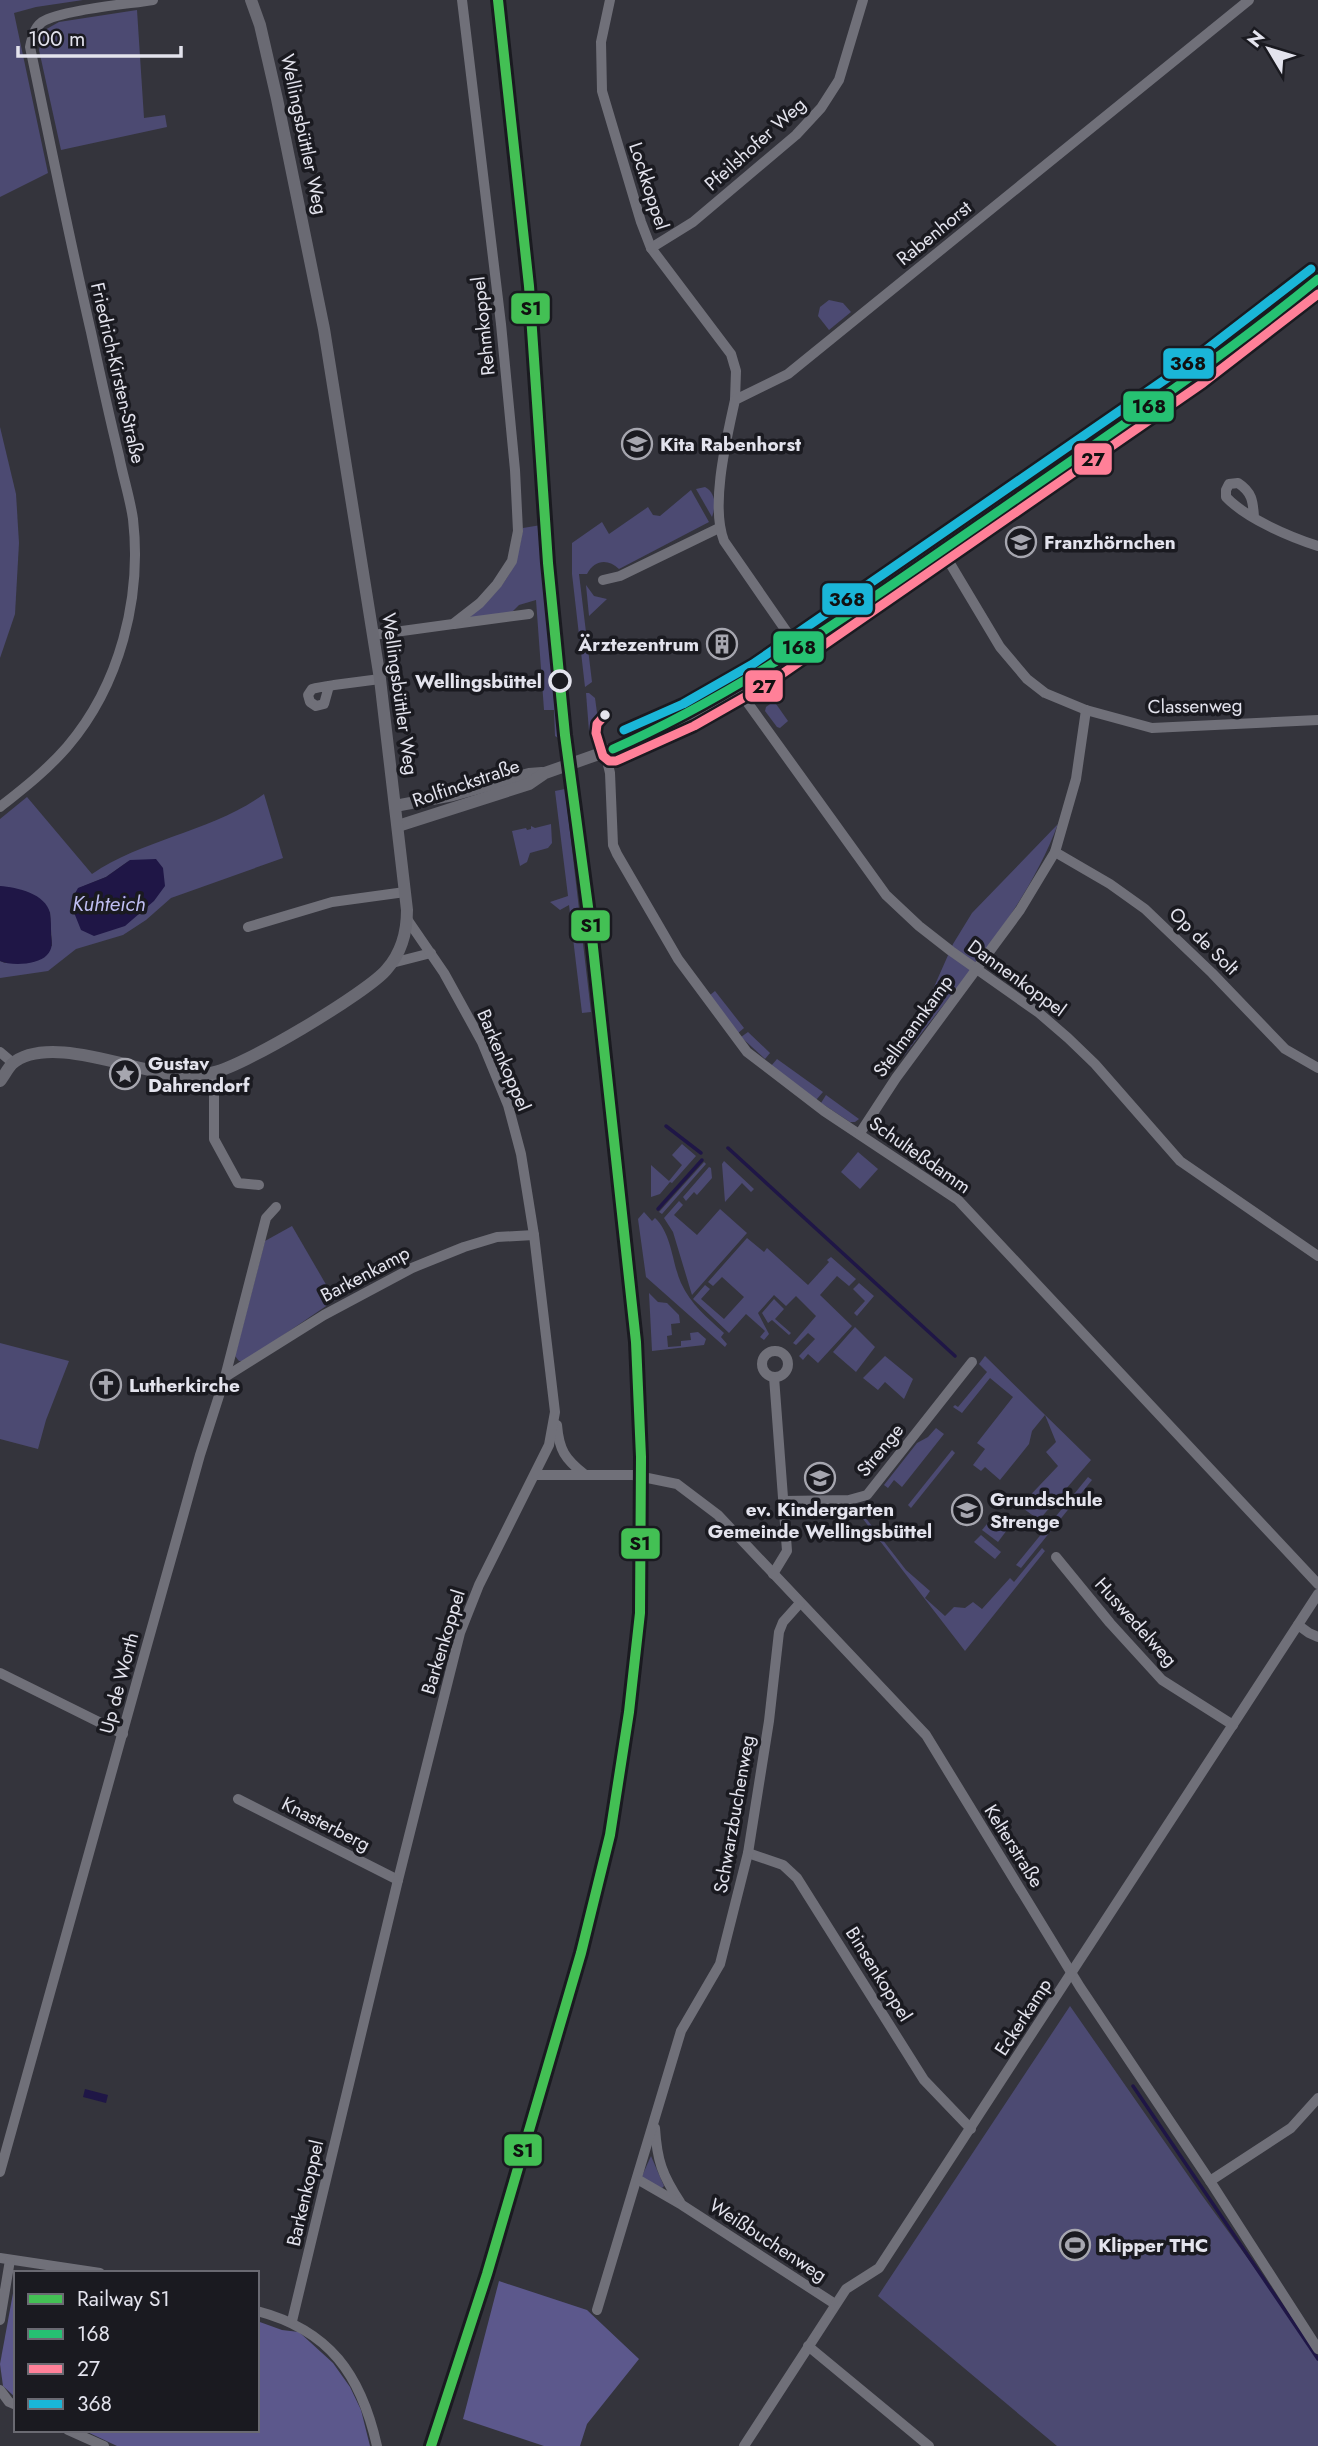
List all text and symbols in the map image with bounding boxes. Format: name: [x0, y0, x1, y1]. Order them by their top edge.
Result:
scale bar: [18, 14, 180, 58]
north arrow: [1234, 14, 1304, 84]
text: 100 m: [28, 24, 85, 54]
text: N: [1241, 25, 1271, 53]
street label: Wellingsbüttler Weg: [274, 51, 334, 217]
street label: Pfeilshofer Weg: [698, 91, 812, 197]
street label: Lockkoppel: [622, 139, 676, 233]
street label: Rabenhorst: [891, 194, 978, 272]
street label: Rehmkoppel: [464, 275, 502, 377]
street label: Friedrich-Kirsten-Straße: [84, 280, 152, 466]
line badge: S1: [510, 292, 551, 325]
text: S1: [520, 295, 542, 322]
line badge: 368: [1162, 347, 1215, 380]
text: 368: [1170, 350, 1206, 377]
line badge: 168: [1122, 390, 1175, 423]
text: 168: [1132, 393, 1166, 420]
school or university icon: Kita Rabenhorst: [620, 427, 654, 461]
place label: Kita Rabenhorst: [660, 431, 801, 458]
line badge: 27: [1073, 442, 1113, 476]
text: 27: [1081, 446, 1106, 473]
school or university icon: Franzhörnchen: [1004, 525, 1038, 559]
place label: Franzhörnchen: [1044, 529, 1176, 556]
line badge: 368: [821, 582, 874, 616]
text: 368: [829, 586, 865, 613]
street label: Wellingsbüttler Weg: [375, 611, 425, 777]
building icon: Ärztezentrum: [705, 627, 739, 661]
line badge: 168: [772, 630, 825, 664]
place label: Ärztezentrum: [577, 631, 699, 658]
text: 168: [782, 634, 816, 661]
place label: Wellingsbüttel: [415, 668, 542, 695]
line badge: 27: [744, 669, 784, 703]
marker: Wellingsbüttel: [549, 670, 571, 692]
text: 27: [752, 673, 777, 700]
street label: Classenweg: [1147, 692, 1243, 720]
unlabelled marker: [598, 708, 612, 722]
street label: Rolfinckstraße: [409, 752, 523, 814]
water label: Kuhteich: [72, 889, 146, 919]
street label: Op de Solt: [1163, 901, 1245, 981]
line badge: S1: [570, 909, 611, 942]
text: S1: [580, 912, 602, 939]
street label: Dannenkoppel: [962, 933, 1072, 1023]
street label: Stellmannkamp: [867, 969, 959, 1083]
street label: Barkenkoppel: [470, 1005, 538, 1115]
place label: Gustav Dahrendorf: [148, 1050, 251, 1099]
place icon: Gustav Dahrendorf: [108, 1057, 142, 1091]
street label: Schulteßdamm: [864, 1110, 976, 1200]
street label: Barkenkamp: [316, 1239, 414, 1309]
church icon: Lutherkirche: [89, 1368, 123, 1402]
place label: Lutherkirche: [129, 1372, 240, 1399]
street label: Strenge: [850, 1417, 910, 1482]
school or university icon: ev. Kindergarten Gemeinde Wellingsbüttel: [803, 1461, 837, 1495]
place label: Grundschule Strenge: [990, 1486, 1103, 1535]
school or university icon: Grundschule Strenge: [950, 1493, 984, 1527]
place label: ev. Kindergarten Gemeinde Wellingsbüttel: [708, 1496, 932, 1545]
line badge: S1: [620, 1527, 661, 1560]
text: S1: [629, 1530, 651, 1557]
street label: Huswedelweg: [1089, 1571, 1183, 1673]
street label: Barkenkoppel: [414, 1586, 472, 1698]
street label: Up de Worth: [93, 1630, 145, 1736]
street label: Schwarzbuchenweg: [707, 1733, 761, 1895]
street label: Knasterberg: [277, 1790, 375, 1858]
street label: Kelterstraße: [978, 1799, 1050, 1893]
street label: Binsenkoppel: [839, 1921, 919, 2027]
street label: Eckerkamp: [988, 1973, 1058, 2061]
line badge: S1: [503, 2133, 543, 2167]
street label: Barkenkoppel: [280, 2137, 330, 2249]
text: S1: [512, 2137, 534, 2164]
street label: Weißbuchenweg: [704, 2192, 832, 2288]
sports icon: Klipper THC: [1058, 2228, 1092, 2262]
place label: Klipper THC: [1098, 2232, 1208, 2259]
legend: [14, 2271, 259, 2432]
text: Railway S1: [77, 2284, 170, 2314]
text: 168: [77, 2319, 110, 2349]
text: 27: [77, 2354, 100, 2384]
text: 368: [77, 2389, 112, 2419]

